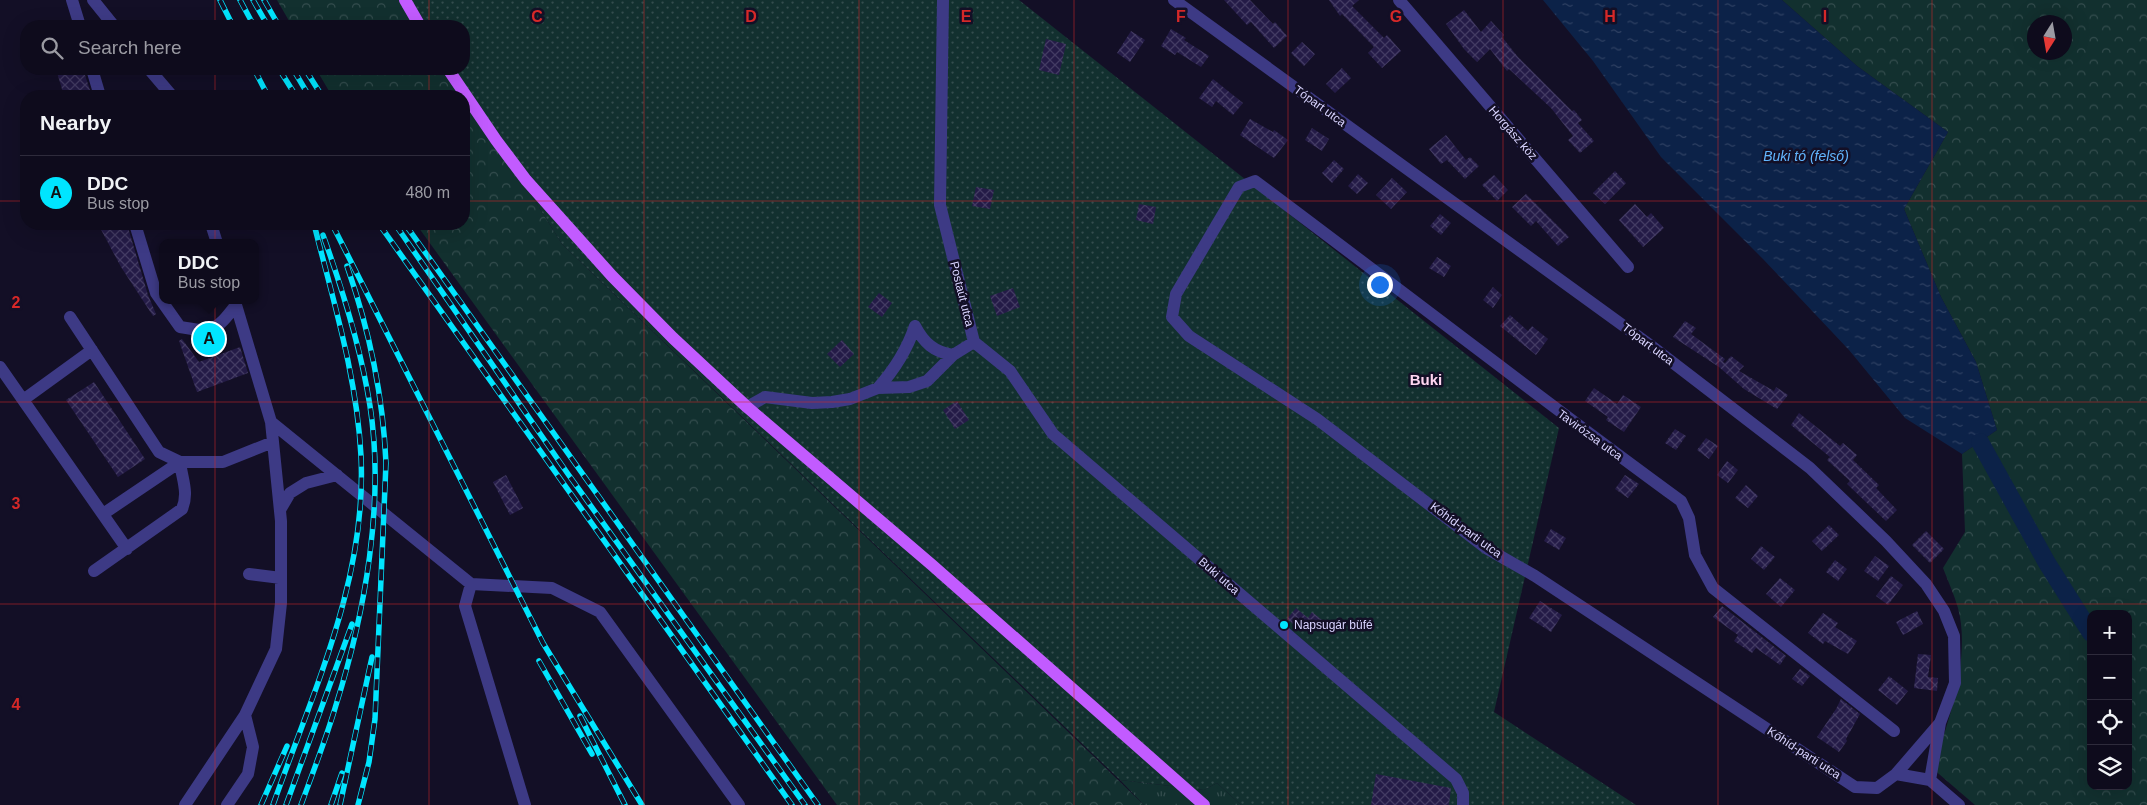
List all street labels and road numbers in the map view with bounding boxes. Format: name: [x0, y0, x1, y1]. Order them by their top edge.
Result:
street label: Tópart utca: [1291, 82, 1349, 130]
street label: Horgász köz: [1486, 103, 1540, 163]
street label: Postaút utca: [947, 260, 977, 328]
street label: Tópart utca: [1620, 320, 1677, 368]
street label: Tavirózsa utca: [1555, 407, 1625, 463]
street label: Kőhíd-parti utca: [1428, 499, 1505, 561]
street label: Buki utca: [1196, 555, 1242, 598]
street label: Kőhíd-parti utca: [1765, 724, 1844, 782]

